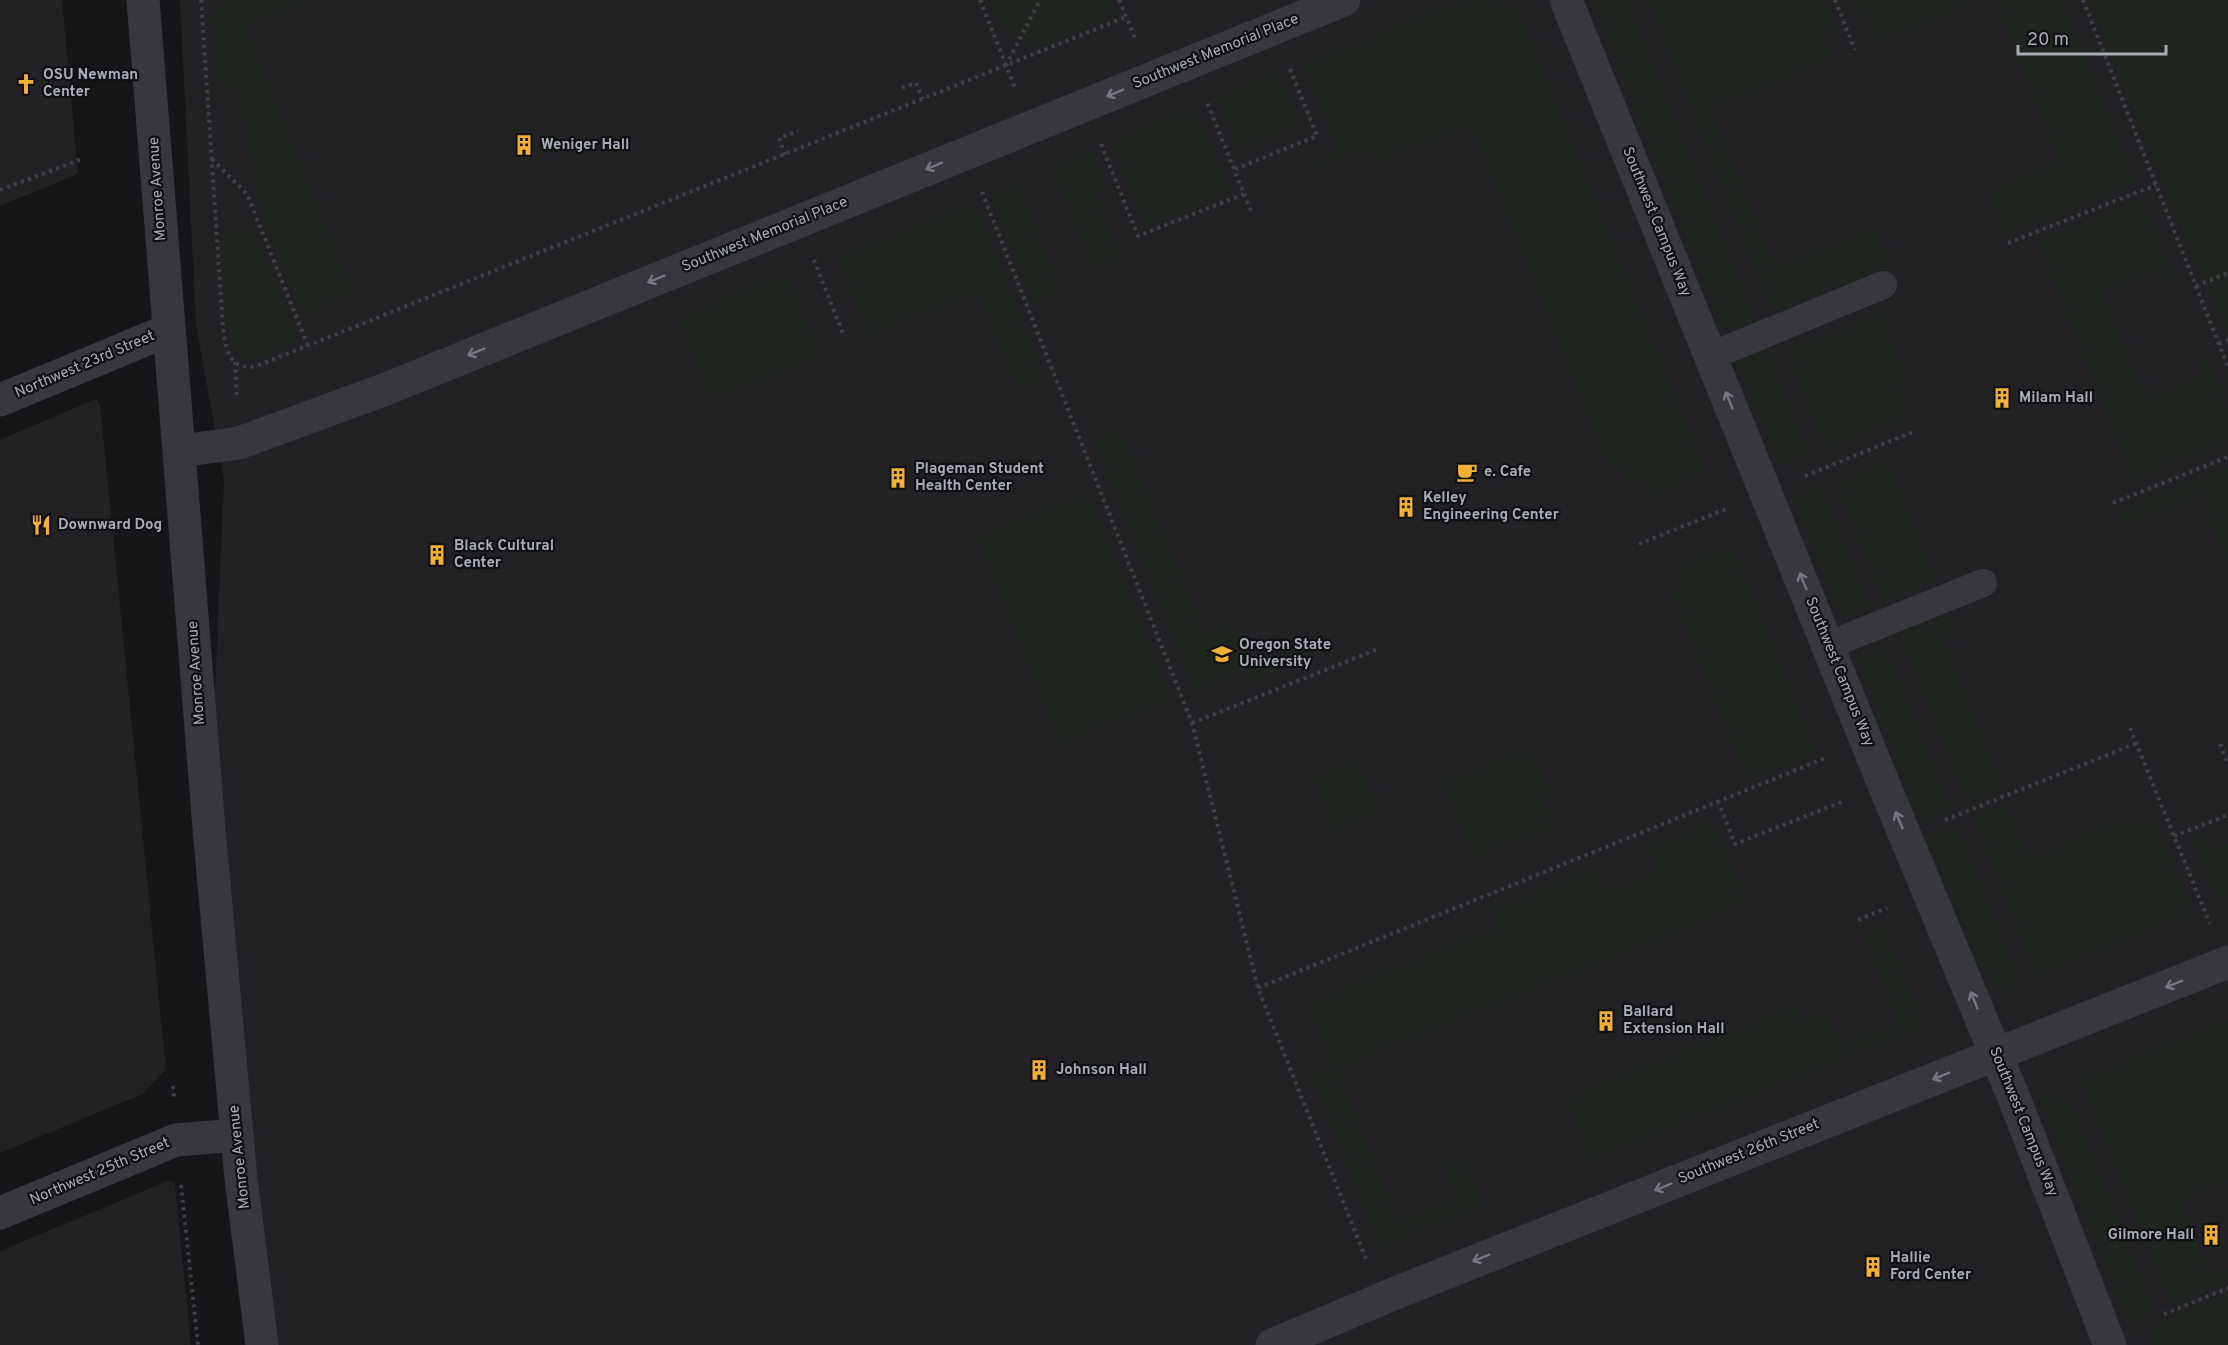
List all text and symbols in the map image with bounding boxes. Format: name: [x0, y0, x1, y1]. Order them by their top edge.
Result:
street label: Southwest Memorial Place: [1130, 10, 1302, 94]
scale bar: [2018, 18, 2166, 56]
text: 20 m: [2027, 29, 2069, 52]
place label: OSU Newman Center: [43, 66, 138, 102]
church icon: OSU Newman Center: [14, 72, 38, 96]
one-way arrow: [1106, 88, 1125, 99]
building icon: Weniger Hall: [512, 133, 536, 157]
street label: Monroe Avenue: [145, 136, 171, 242]
place label: Weniger Hall: [541, 136, 629, 155]
street label: Southwest Campus Way: [1617, 144, 1695, 300]
one-way arrow: [926, 161, 944, 172]
street label: Southwest Memorial Place: [679, 193, 851, 277]
one-way arrow: [648, 274, 666, 285]
street label: Northwest 23rd Street: [12, 327, 158, 403]
one-way arrow: [467, 347, 485, 358]
building icon: Milam Hall: [1990, 386, 2014, 410]
place label: Milam Hall: [2019, 389, 2093, 408]
one-way arrow: [1723, 392, 1734, 410]
place label: Plageman Student Health Center: [915, 460, 1044, 496]
cafe icon: e. Cafe: [1455, 460, 1479, 484]
place label: e. Cafe: [1484, 463, 1531, 482]
building icon: Plageman Student Health Center: [886, 466, 910, 490]
place label: Kelley Engineering Center: [1423, 489, 1560, 525]
building icon: Kelley Engineering Center: [1394, 495, 1418, 519]
restaurant icon: Downward Dog: [29, 513, 53, 537]
place label: Downward Dog: [58, 516, 162, 535]
place label: Black Cultural Center: [454, 537, 554, 573]
building icon: Black Cultural Center: [425, 543, 449, 567]
one-way arrow: [1797, 572, 1808, 591]
street label: Southwest Campus Way: [1800, 594, 1878, 750]
street label: Monroe Avenue: [184, 620, 210, 726]
place label: Oregon State University: [1239, 636, 1331, 672]
school or university icon: Oregon State University: [1210, 642, 1234, 666]
one-way arrow: [1893, 811, 1904, 830]
one-way arrow: [2165, 979, 2183, 990]
one-way arrow: [1968, 992, 1979, 1010]
place label: Ballard Extension Hall: [1623, 1003, 1725, 1039]
building icon: Ballard Extension Hall: [1594, 1009, 1618, 1033]
street label: Southwest Campus Way: [1984, 1044, 2062, 1200]
building icon: Johnson Hall: [1027, 1058, 1051, 1082]
place label: Johnson Hall: [1056, 1061, 1147, 1080]
one-way arrow: [1933, 1071, 1951, 1082]
street label: Monroe Avenue: [225, 1104, 255, 1210]
street label: Southwest 26th Street: [1676, 1115, 1822, 1189]
street label: Northwest 25th Street: [27, 1134, 173, 1210]
one-way arrow: [1654, 1182, 1672, 1193]
building icon: Gilmore Hall: [2199, 1223, 2223, 1247]
place label: Gilmore Hall: [2108, 1226, 2194, 1245]
place label: Hallie Ford Center: [1890, 1249, 1972, 1285]
one-way arrow: [1473, 1254, 1491, 1265]
building icon: Hallie Ford Center: [1861, 1255, 1885, 1279]

